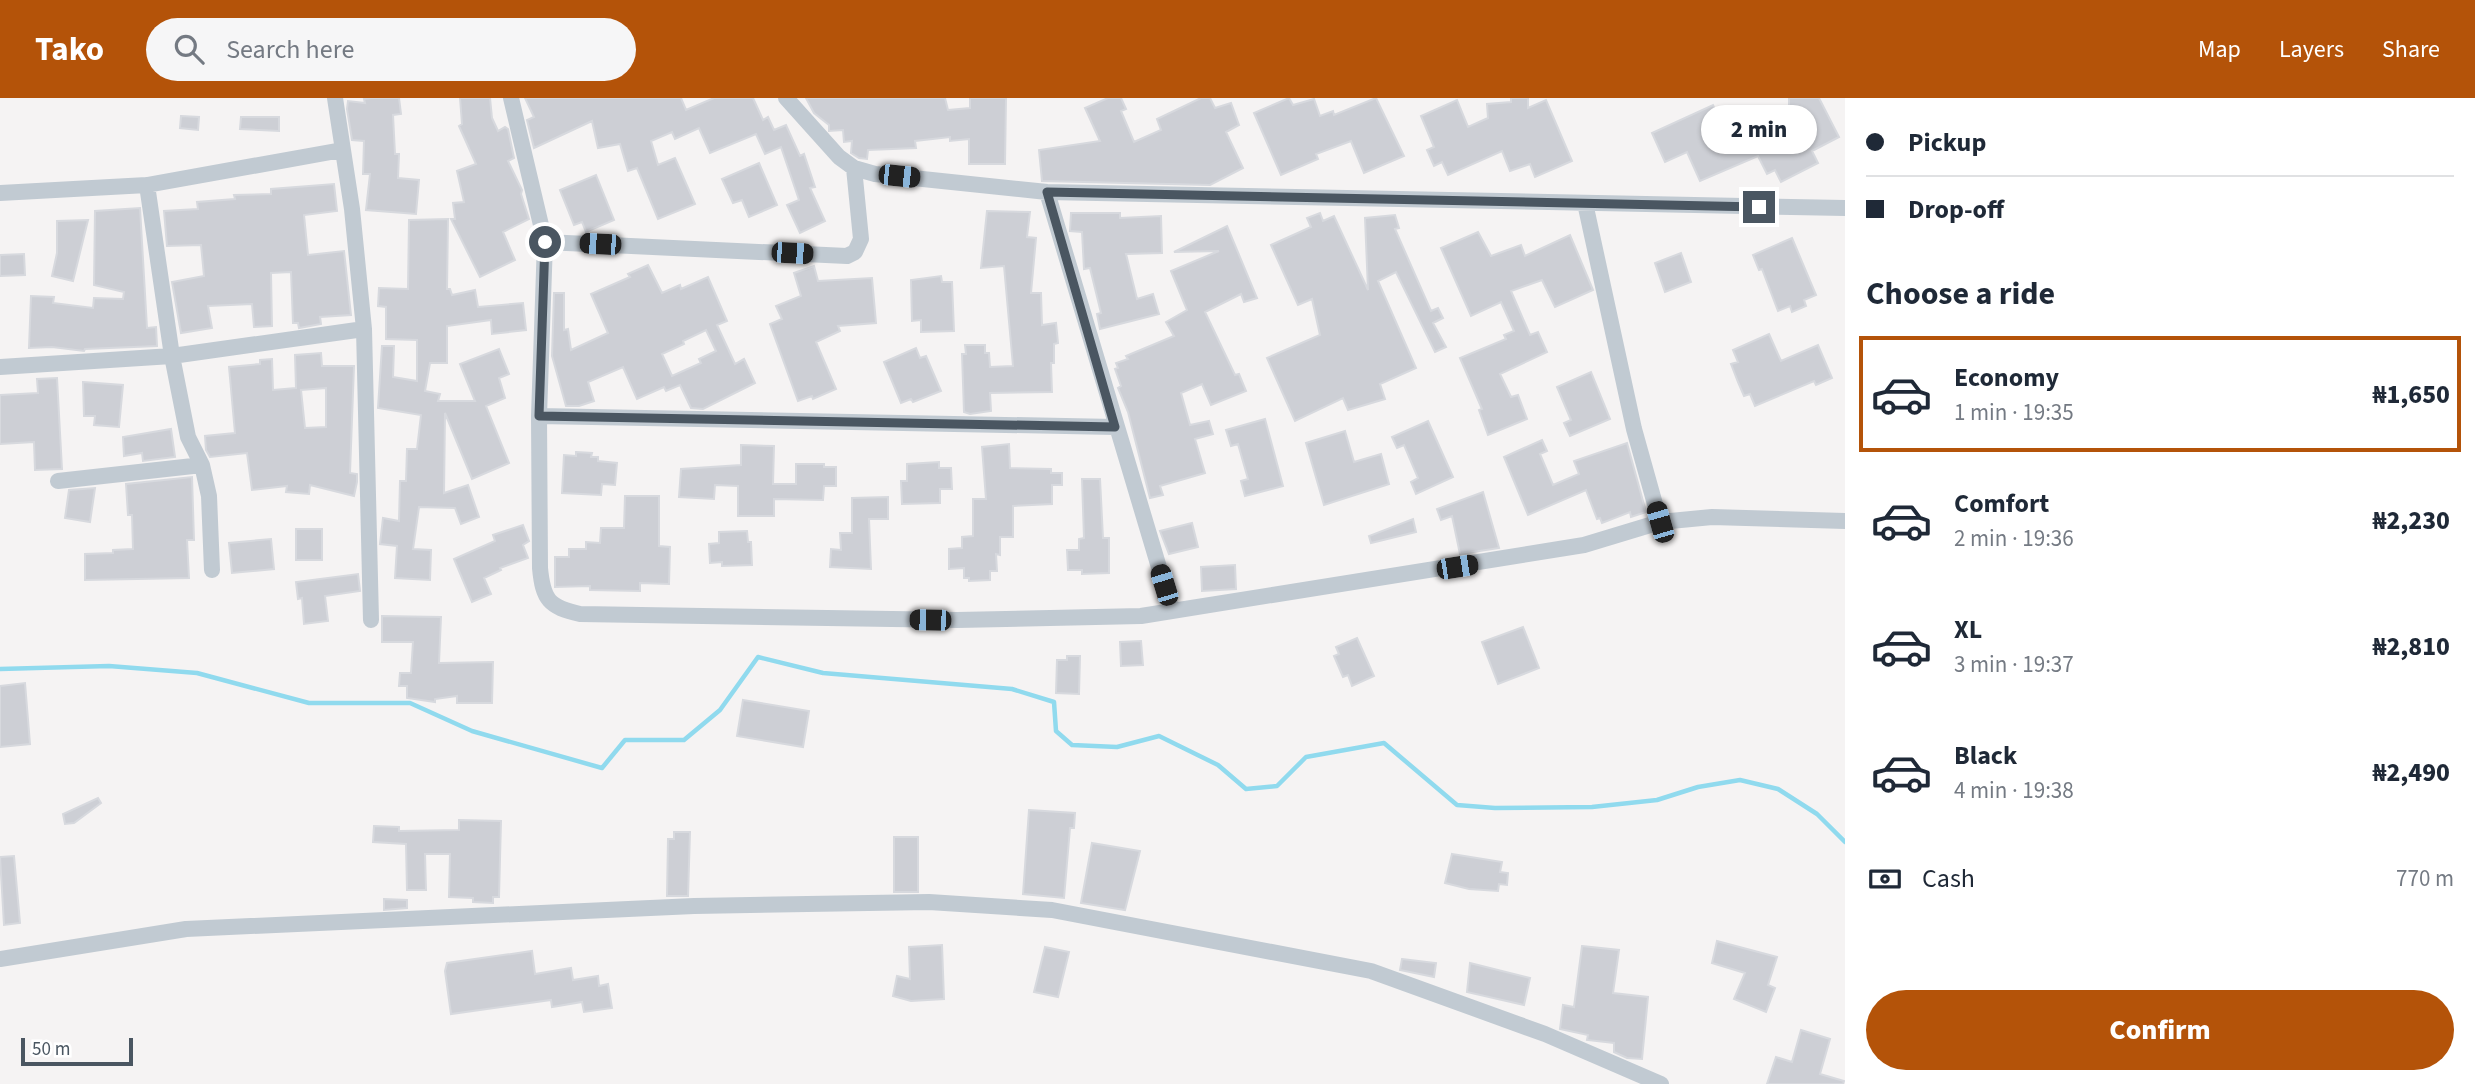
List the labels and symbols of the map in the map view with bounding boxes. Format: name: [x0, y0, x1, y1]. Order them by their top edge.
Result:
callout: 2 min: [1701, 105, 1817, 154]
car: [878, 163, 921, 189]
route end: [1743, 191, 1775, 223]
route start: [529, 226, 561, 258]
car: [579, 232, 622, 256]
car: [771, 241, 814, 265]
car: [1645, 499, 1676, 545]
car: [1435, 553, 1480, 581]
car: [1148, 562, 1181, 608]
car: [909, 609, 952, 631]
scale bar: [21, 1035, 133, 1067]

